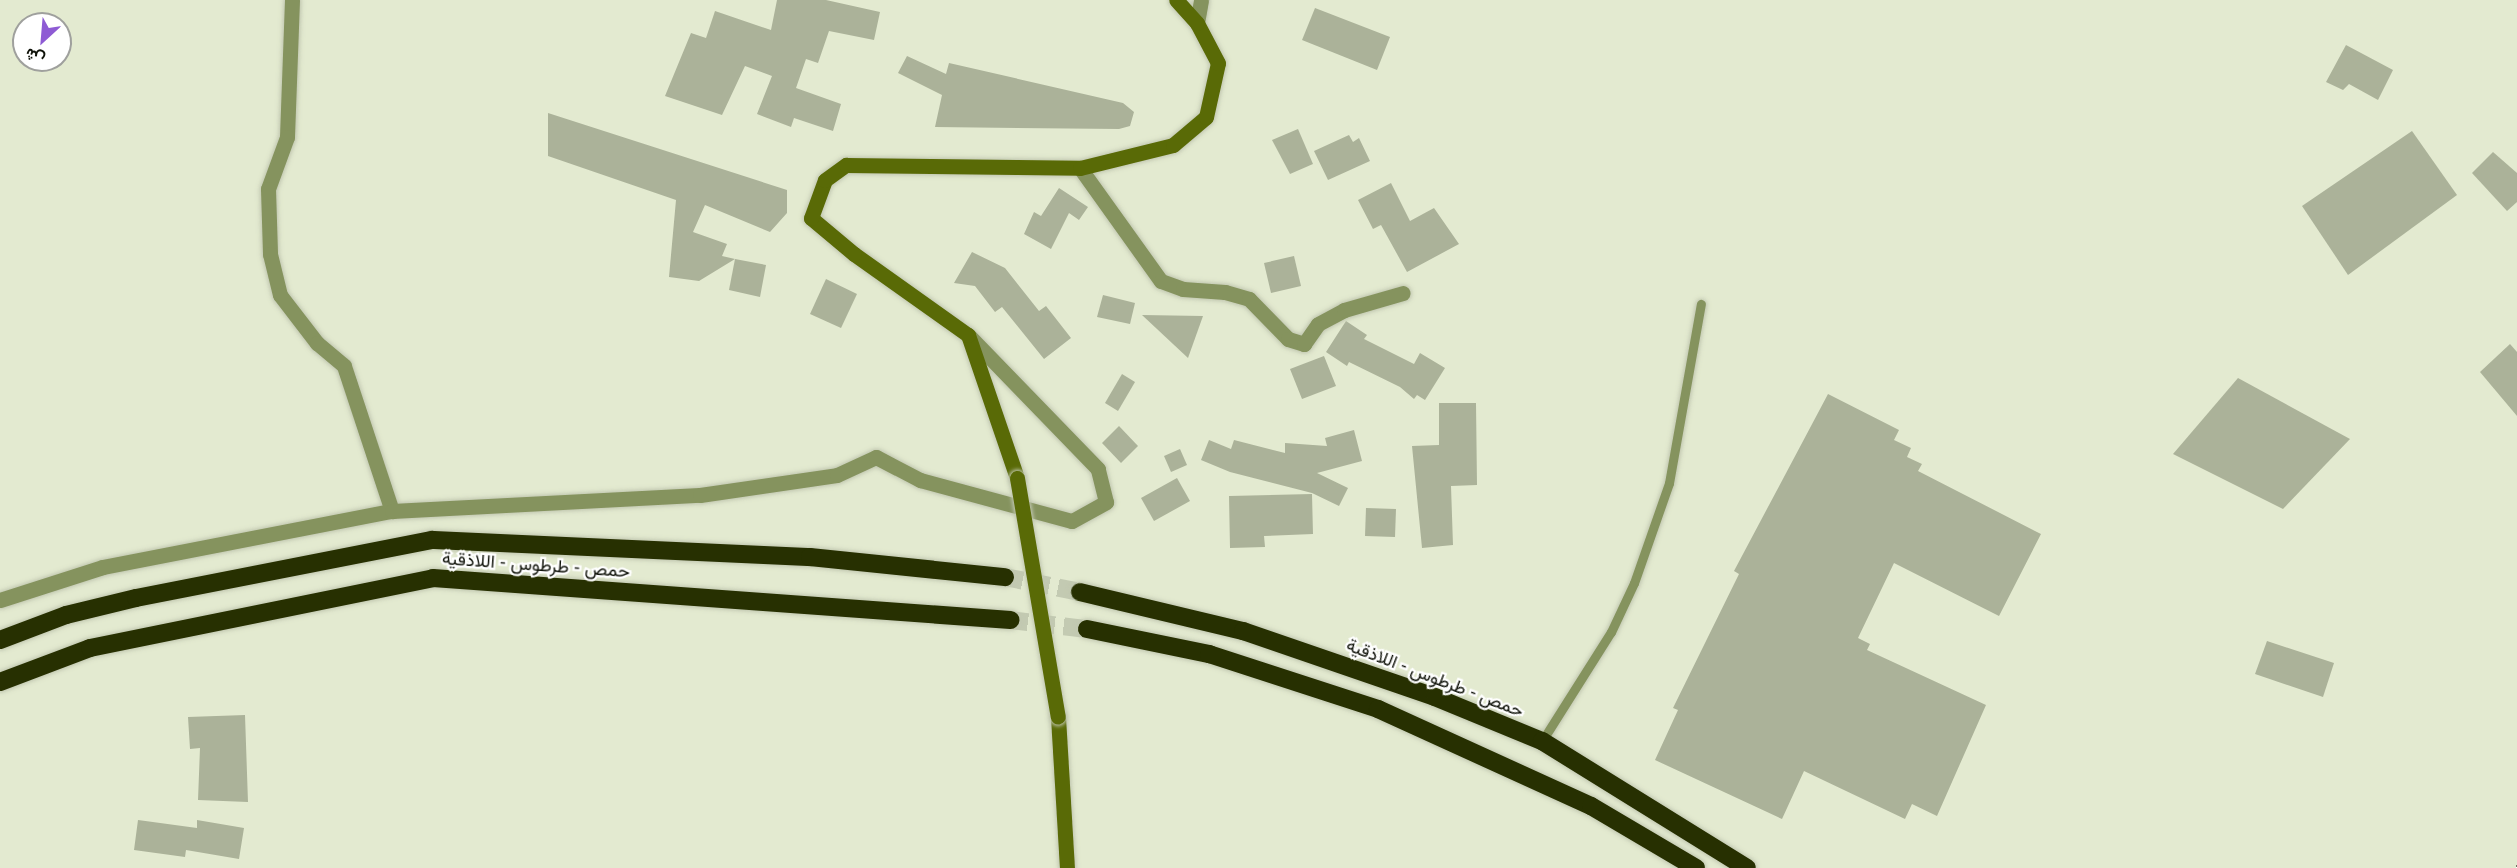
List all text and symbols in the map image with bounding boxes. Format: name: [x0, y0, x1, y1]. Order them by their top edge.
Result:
north arrow: [12, 12, 72, 72]
text: ش: [22, 45, 47, 69]
street label: حمص - طرطوس - اللاذقية: [441, 548, 631, 582]
street label: حمص - طرطوس - اللاذقية: [1343, 634, 1527, 722]

